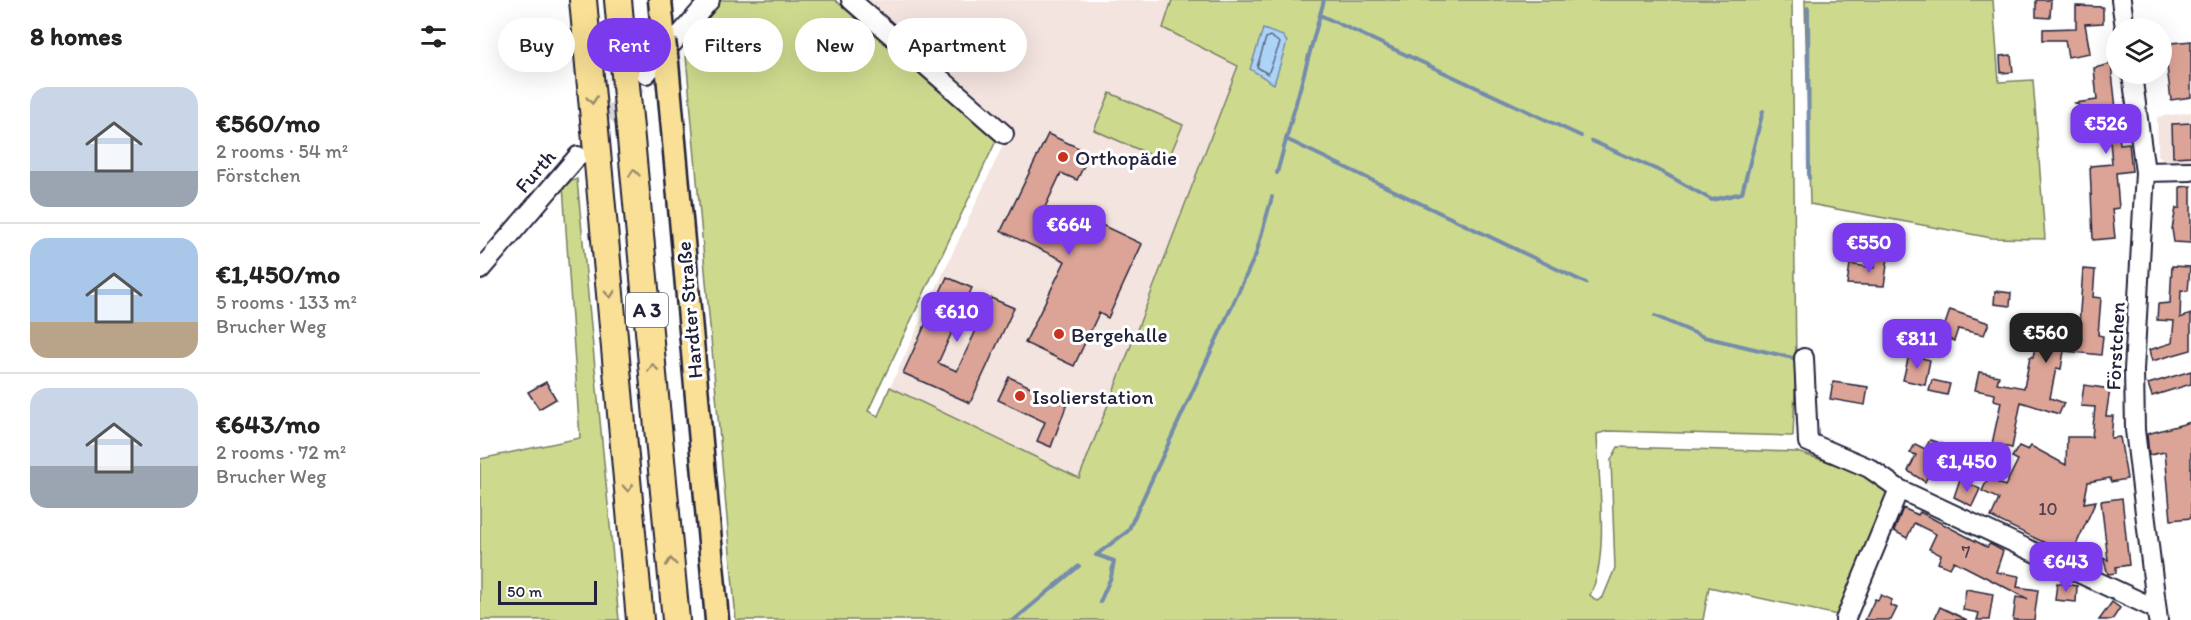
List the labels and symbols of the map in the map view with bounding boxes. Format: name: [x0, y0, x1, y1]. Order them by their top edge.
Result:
one-way arrow: [585, 96, 598, 105]
pin: €526: [2070, 104, 2142, 155]
street label: Furth: [509, 144, 561, 198]
place label: Orthopädie: [1075, 145, 1177, 170]
marker: Orthopädie: [1056, 150, 1070, 164]
one-way arrow: [628, 169, 641, 178]
pin: €664: [1033, 205, 1105, 256]
pin: €550: [1833, 223, 1905, 274]
street label: Hardter Straße: [671, 240, 707, 380]
one-way arrow: [603, 290, 616, 299]
pin: €610: [921, 292, 993, 343]
road number: A 3: [626, 293, 668, 327]
street label: Förstchen: [2100, 301, 2130, 391]
pin: €560: [2010, 313, 2082, 364]
pin: €811: [1881, 319, 1953, 370]
place label: Bergehalle: [1071, 322, 1168, 347]
marker: Bergehalle: [1052, 327, 1066, 341]
one-way arrow: [647, 363, 660, 372]
place label: Isolierstation: [1032, 384, 1154, 409]
marker: Isolierstation: [1013, 389, 1027, 403]
pin: €1,450: [1918, 442, 2016, 493]
one-way arrow: [621, 484, 634, 493]
house number: 10: [2038, 498, 2058, 520]
house number: 7: [1962, 541, 1971, 563]
pin: €643: [2030, 542, 2102, 593]
one-way arrow: [665, 557, 678, 566]
scale bar: [498, 578, 597, 606]

